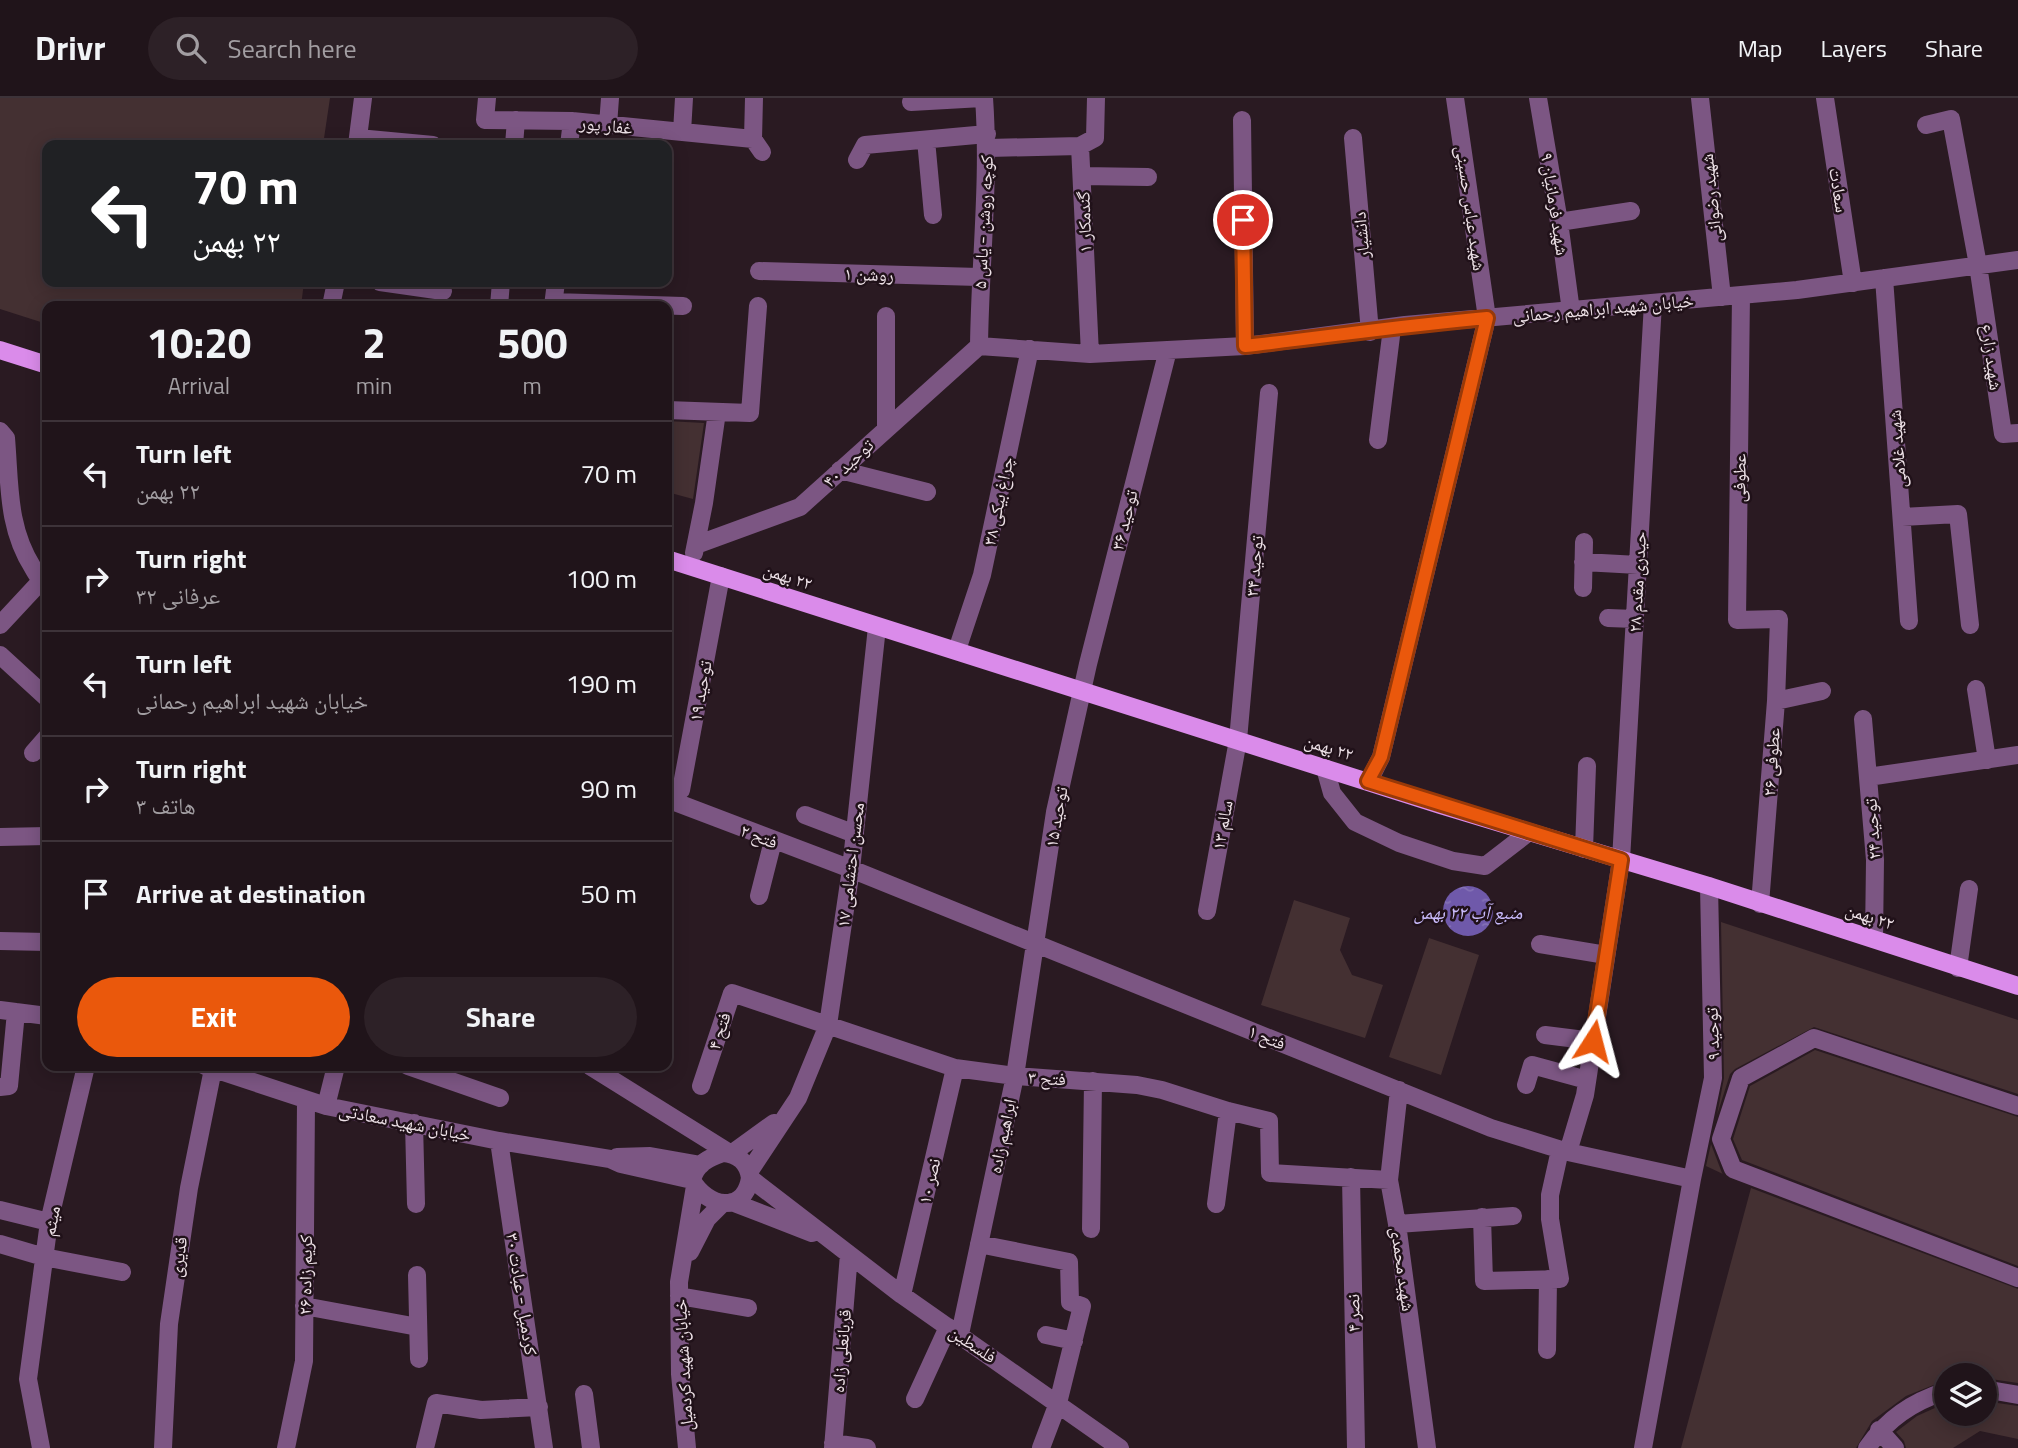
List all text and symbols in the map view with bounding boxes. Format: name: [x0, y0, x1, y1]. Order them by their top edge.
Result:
search box: [148, 17, 638, 80]
text: Drivr: [35, 23, 106, 73]
icon: search: [172, 29, 210, 67]
text: Search here: [228, 29, 357, 68]
text: Map: [1738, 30, 1783, 66]
text: Layers: [1821, 30, 1887, 66]
text: Share: [1925, 30, 1983, 66]
street label: غفار پور: [577, 109, 634, 141]
street label: شهید عباس حسینی: [1449, 144, 1493, 272]
text: 70 m: [192, 148, 299, 223]
street label: شهید فرمانیان ۹: [1534, 151, 1576, 257]
street label: شهید رضوانی: [1693, 152, 1729, 244]
street label: کوچه روشن - یاس ۵: [966, 154, 1000, 290]
street label: سعادت: [1822, 166, 1856, 214]
icon: left: [77, 168, 168, 259]
street label: گندمکار ۱: [1069, 190, 1099, 253]
pin: [1213, 190, 1273, 250]
icon: arrive: [1224, 201, 1262, 239]
street label: دانشیار: [1346, 211, 1377, 260]
text: ٢٢ بهمن: [192, 216, 281, 264]
street label: روشن ۱: [844, 260, 894, 288]
street label: خیابان شهید ابراهیم رحمانی: [1511, 287, 1695, 329]
text: 10:20: [146, 310, 251, 374]
text: 2: [362, 310, 386, 374]
text: 500: [497, 310, 567, 374]
street label: شهید زارع: [1974, 322, 2010, 392]
text: Arrival: [168, 368, 230, 403]
text: min: [356, 368, 392, 403]
text: m: [523, 368, 542, 403]
street label: شهید غلامی: [1881, 409, 1913, 489]
street label: توحید ۴۰: [816, 432, 880, 494]
text: Turn left: [136, 434, 231, 473]
street label: عطوفی: [1725, 453, 1753, 503]
text: 70 m: [580, 454, 637, 493]
street label: چراغ بیکی ۳۸: [975, 454, 1021, 548]
icon: left: [77, 455, 115, 493]
text: ٢٢ بهمن: [136, 473, 200, 508]
street label: توحید ۳۶: [1103, 487, 1145, 553]
street label: حیدری مقدم ۲۸: [1621, 531, 1653, 633]
street label: توحید ۳۴: [1238, 534, 1270, 598]
text: Turn right: [136, 539, 247, 578]
street label: ٢٢ بهمن: [760, 555, 816, 597]
text: 100 m: [566, 559, 637, 598]
icon: right: [77, 560, 115, 598]
text: عرفانی ۳۲: [136, 578, 220, 613]
text: Turn left: [136, 644, 231, 683]
street label: توحید ۱۹: [681, 659, 719, 723]
text: 190 m: [566, 664, 637, 703]
icon: left: [77, 665, 115, 703]
text: خیابان شهید ابراهیم رحمانی: [136, 683, 368, 718]
street label: ٢٢ بهمن: [1301, 727, 1357, 767]
street label: عطوفی ۲۶: [1755, 727, 1787, 797]
text: Turn right: [136, 749, 247, 788]
text: 90 m: [580, 769, 637, 808]
icon: right: [77, 770, 115, 808]
street label: توحید ۱۵: [1037, 785, 1075, 849]
text: هاتف ۳: [136, 788, 196, 823]
street label: سالم ۱۳: [1204, 798, 1240, 852]
street label: توحید ۲۴: [1856, 798, 1888, 860]
street label: محسن احتشامی ۱۷: [829, 801, 871, 929]
street label: فتح ۲: [736, 817, 782, 855]
text: Arrive at destination: [136, 874, 366, 913]
text: 50 m: [580, 874, 637, 913]
icon: arrive: [77, 875, 115, 913]
street label: ٢٢ بهمن: [1842, 895, 1898, 937]
water label: منبع آب ۲۲ بهمن: [1413, 897, 1523, 926]
button: Exit: [77, 977, 350, 1057]
button: Share: [364, 977, 637, 1057]
position arrow: [1556, 1004, 1630, 1078]
street label: توحید ۹: [1698, 1007, 1726, 1061]
street label: فتح ۴: [700, 1009, 738, 1053]
street label: فتح ۱: [1244, 1017, 1290, 1057]
street label: فتح ۳: [1027, 1064, 1067, 1092]
street label: خیابان شهید سعادتی: [337, 1096, 473, 1148]
street label: ابراهیم زاده: [981, 1096, 1023, 1176]
street label: نصر ۱۰: [911, 1155, 947, 1207]
street label: میثم: [35, 1203, 67, 1239]
street label: شهید محمدی: [1384, 1225, 1422, 1313]
street label: کردمیل - عبادت ۳۰: [499, 1231, 545, 1358]
street label: کریم زاده ۲۶: [291, 1234, 319, 1316]
street label: قدیری: [162, 1235, 194, 1279]
street label: نصر ۴: [1339, 1294, 1367, 1332]
street label: خیابان شهید کردمیل: [666, 1299, 700, 1431]
street label: قربانعلی زاده: [824, 1308, 858, 1394]
street label: فلسطین: [944, 1318, 1002, 1370]
map controls: [1934, 1363, 1997, 1426]
button: layers: [1934, 1363, 1997, 1426]

